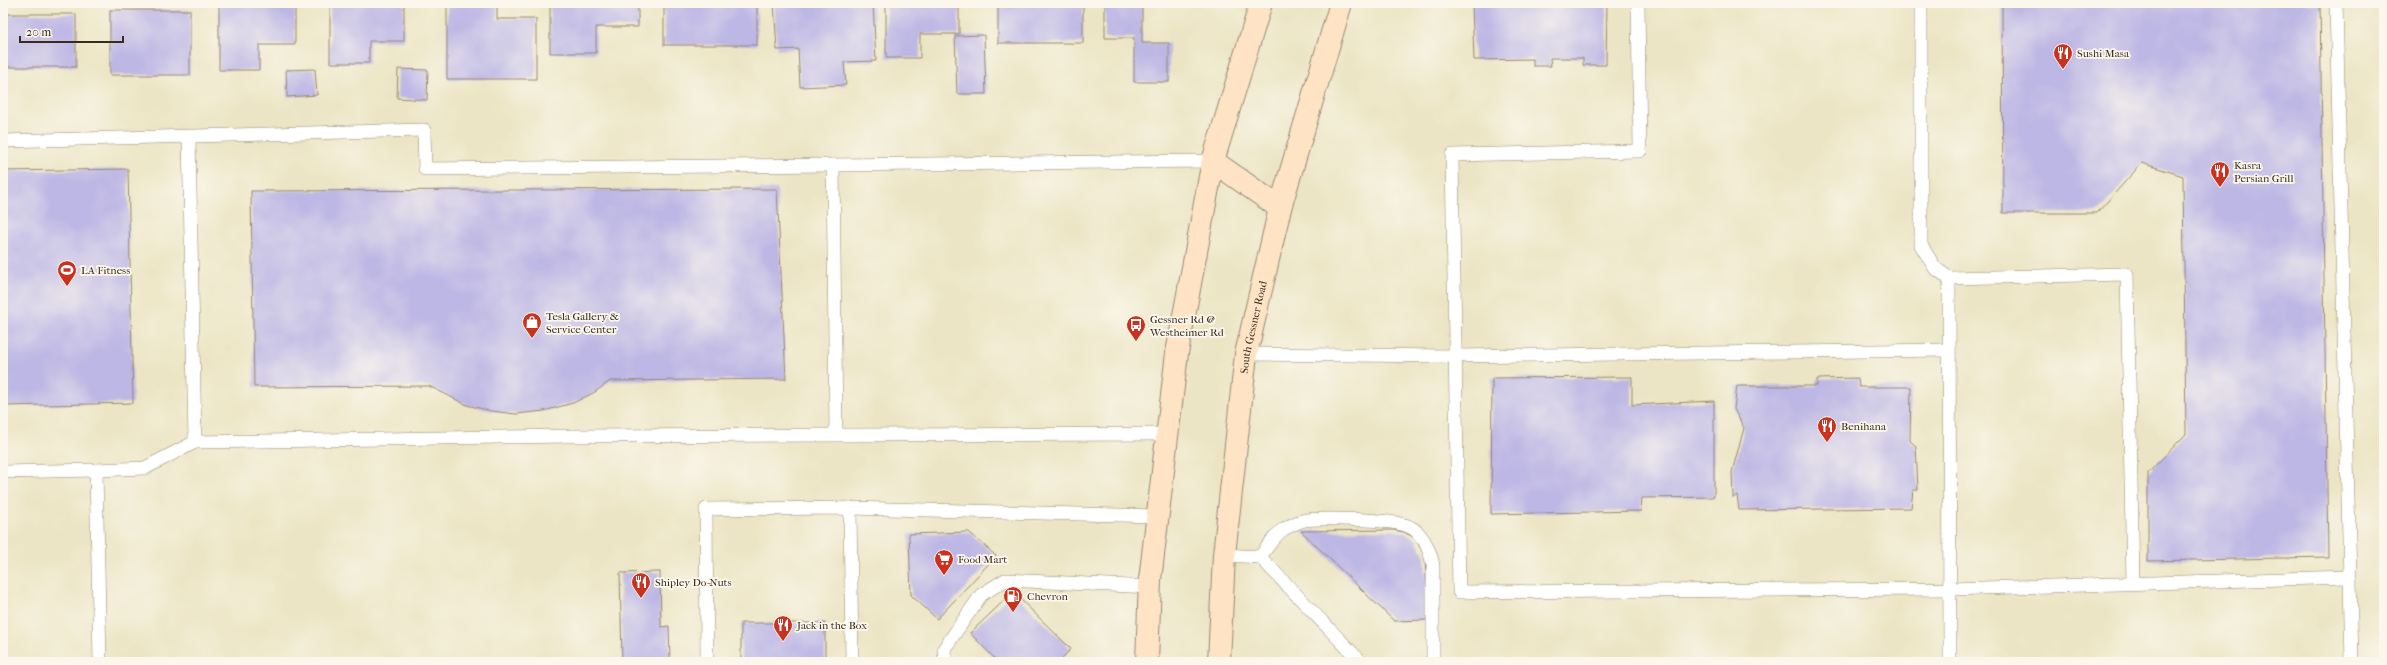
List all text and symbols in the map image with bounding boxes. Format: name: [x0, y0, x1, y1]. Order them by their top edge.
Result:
scale bar: [20, 18, 123, 44]
text: 20 m: [26, 25, 51, 39]
restaurant icon: Sushi Masa: [2052, 42, 2074, 70]
place label: Sushi Masa: [2077, 47, 2130, 60]
place label: Kasra Persian Grill: [2234, 159, 2293, 185]
restaurant icon: Kasra Persian Grill: [2209, 160, 2231, 188]
sports icon: LA Fitness: [56, 259, 78, 287]
place label: LA Fitness: [81, 264, 130, 277]
street label: South Gessner Road: [1238, 279, 1270, 374]
place label: Tesla Gallery & Service Center: [546, 310, 619, 336]
shop icon: Tesla Gallery & Service Center: [521, 311, 543, 339]
place label: Gessner Rd @ Westheimer Rd: [1149, 313, 1225, 339]
bus stop icon: Gessner Rd @ Westheimer Rd: [1125, 314, 1147, 342]
restaurant icon: Benihana: [1816, 415, 1838, 443]
place label: Benihana: [1841, 420, 1887, 433]
supermarket icon: Food Mart: [933, 548, 955, 576]
place label: Food Mart: [958, 553, 1007, 566]
restaurant icon: Shipley Do-Nuts: [630, 571, 652, 599]
place label: Shipley Do-Nuts: [655, 576, 732, 589]
fuel station icon: Chevron: [1002, 585, 1024, 613]
place label: Chevron: [1027, 590, 1068, 603]
restaurant icon: Jack in the Box: [772, 614, 794, 642]
place label: Jack in the Box: [796, 619, 867, 632]

